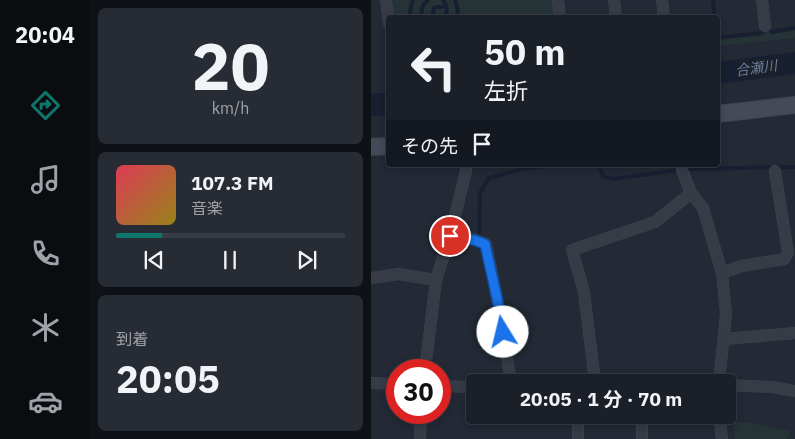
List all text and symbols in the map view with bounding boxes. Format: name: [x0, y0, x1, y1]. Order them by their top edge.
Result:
text: 20:04: [15, 20, 75, 49]
text: 20: [191, 23, 270, 108]
text: 50 m: [484, 29, 566, 75]
icon: left: [401, 35, 466, 100]
water label: 合瀬川: [734, 56, 780, 80]
text: 左折: [484, 76, 528, 105]
icon: directions: [28, 88, 63, 123]
text: km/h: [212, 98, 249, 118]
icon: arrive: [468, 130, 496, 158]
text: その先: [401, 134, 458, 158]
icon: music: [28, 162, 63, 197]
text: 107.3 FM: [191, 171, 274, 195]
text: 音楽: [191, 198, 223, 218]
pin: [429, 215, 471, 257]
icon: arrive: [436, 222, 464, 250]
icon: phone: [28, 236, 63, 271]
icon: previous: [140, 246, 168, 274]
icon: pause: [216, 246, 244, 274]
icon: next: [293, 246, 321, 274]
position arrow: [476, 305, 528, 357]
icon: climate: [28, 310, 63, 345]
text: 到着: [116, 329, 148, 349]
text: 20:05: [116, 354, 220, 403]
speed limit sign: 30: [386, 359, 451, 424]
icon: car: [28, 384, 63, 419]
text: 20:05 · 1 分 · 70 m: [520, 387, 682, 411]

